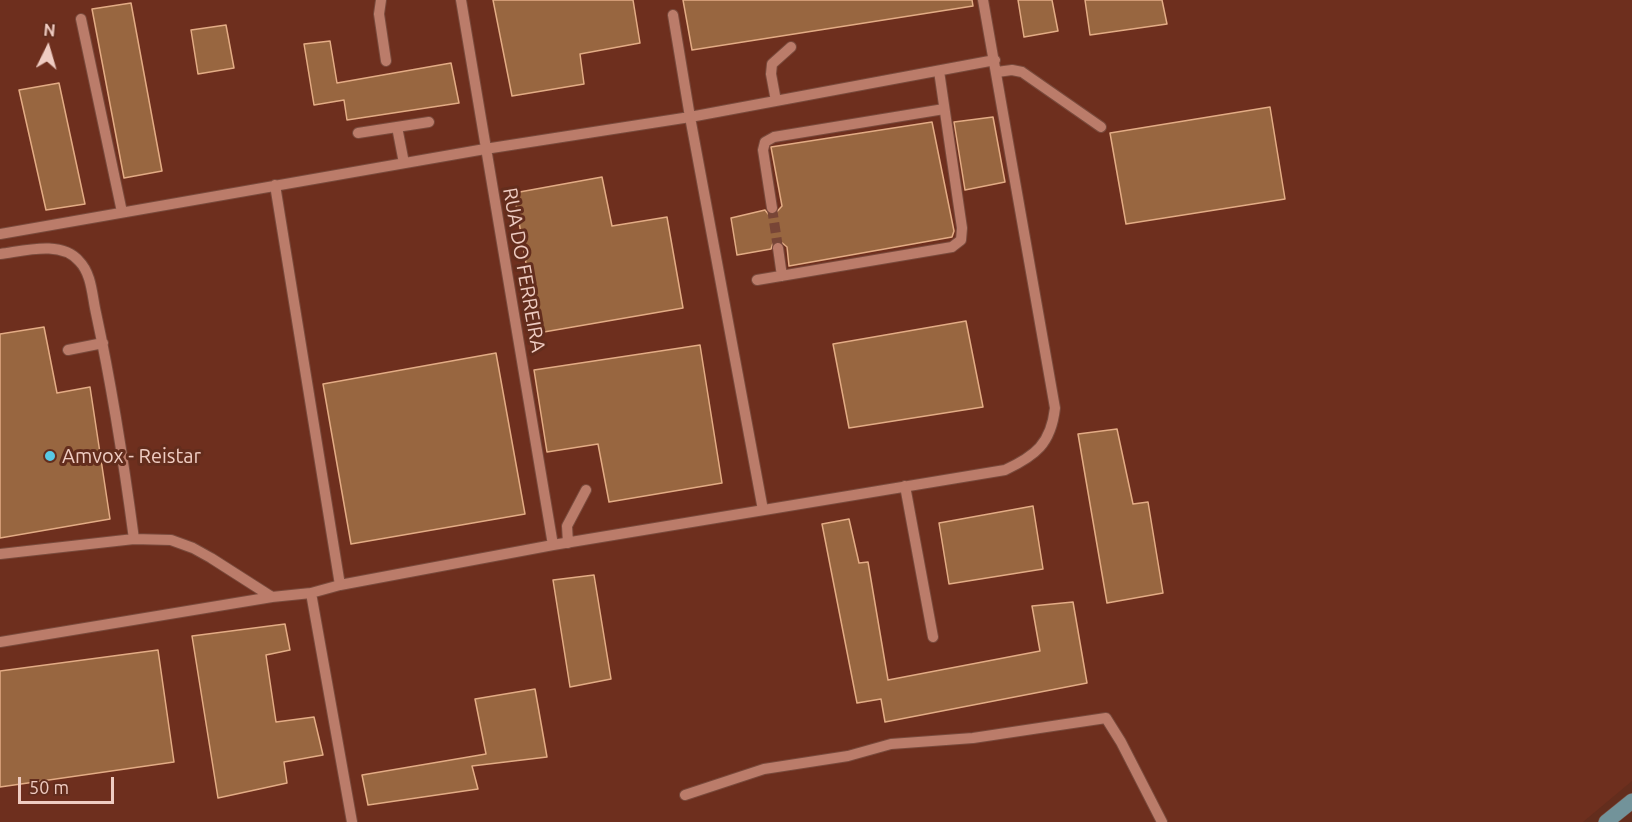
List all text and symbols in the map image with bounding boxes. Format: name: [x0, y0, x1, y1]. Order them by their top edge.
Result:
north arrow: [18, 18, 78, 78]
text: N: [43, 21, 56, 40]
street label: RUA DO FERREIRA: [498, 186, 550, 354]
place label: Amvox - Reistar: [62, 444, 201, 468]
marker: Amvox - Reistar: [43, 449, 57, 463]
scale bar: [21, 765, 117, 803]
text: 50 m: [29, 777, 69, 797]

